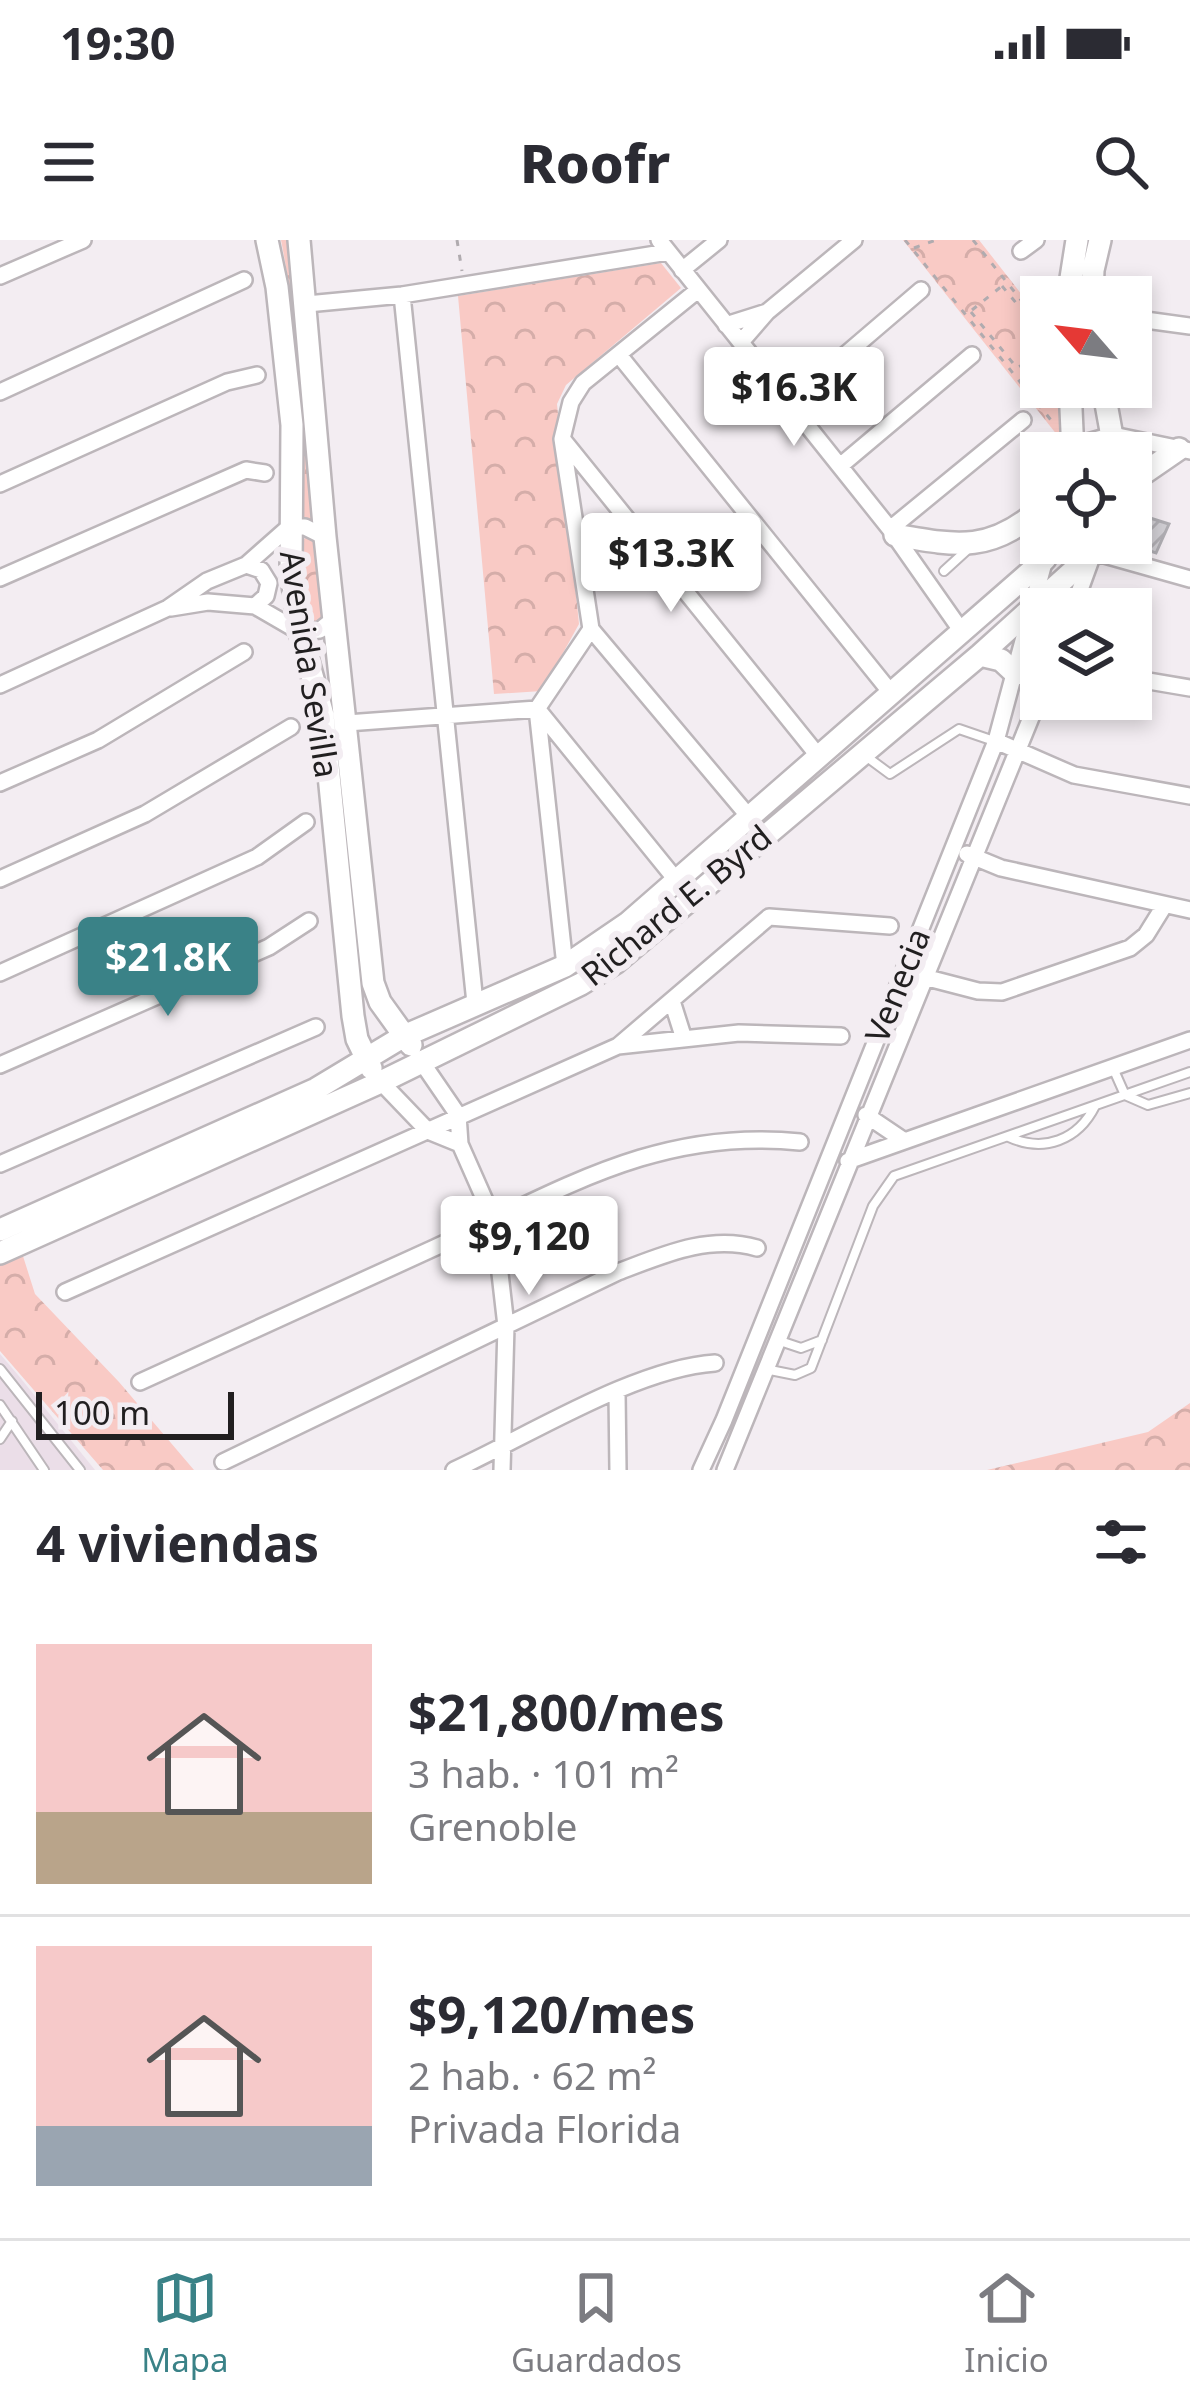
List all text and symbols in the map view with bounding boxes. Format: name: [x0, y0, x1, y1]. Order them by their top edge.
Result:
text: 19:30: [60, 12, 176, 73]
text: Roofr: [520, 125, 670, 199]
icon: menu: [36, 129, 102, 195]
icon: search: [1088, 129, 1154, 195]
north arrow: [1020, 276, 1152, 408]
map controls: [1020, 276, 1152, 720]
pin: $16.3K: [696, 347, 892, 449]
text: $16.3K: [731, 359, 857, 412]
button: locate: [1020, 432, 1152, 564]
pin: $13.3K: [573, 513, 769, 615]
text: $13.3K: [608, 525, 734, 578]
street label: Avenida Sevilla: [270, 547, 350, 781]
button: layers: [1020, 588, 1152, 720]
street label: Richard E. Byrd: [571, 814, 781, 996]
pin: $21.8K: [70, 917, 266, 1019]
street label: Venecia: [854, 921, 940, 1049]
text: $21.8K: [105, 929, 231, 982]
pin: $9,120: [431, 1196, 627, 1298]
text: $9,120: [468, 1208, 590, 1261]
scale bar: [36, 1386, 234, 1439]
text: 100 m: [54, 1390, 150, 1435]
text: 4 viviendas: [36, 1507, 319, 1577]
icon: filters: [1088, 1509, 1154, 1575]
text: $21,800/mes: [408, 1676, 725, 1746]
icon: home: [132, 1692, 276, 1836]
text: 3 hab. · 101 m²: [408, 1746, 679, 1799]
text: Grenoble: [408, 1799, 577, 1852]
text: $9,120/mes: [408, 1978, 695, 2048]
icon: home: [132, 1994, 276, 2138]
text: 2 hab. · 62 m²: [408, 2048, 656, 2101]
text: Privada Florida: [408, 2101, 681, 2154]
tab: Mapa: [141, 2265, 229, 2382]
tab: Guardados: [511, 2265, 682, 2382]
tab: Inicio: [964, 2265, 1049, 2382]

